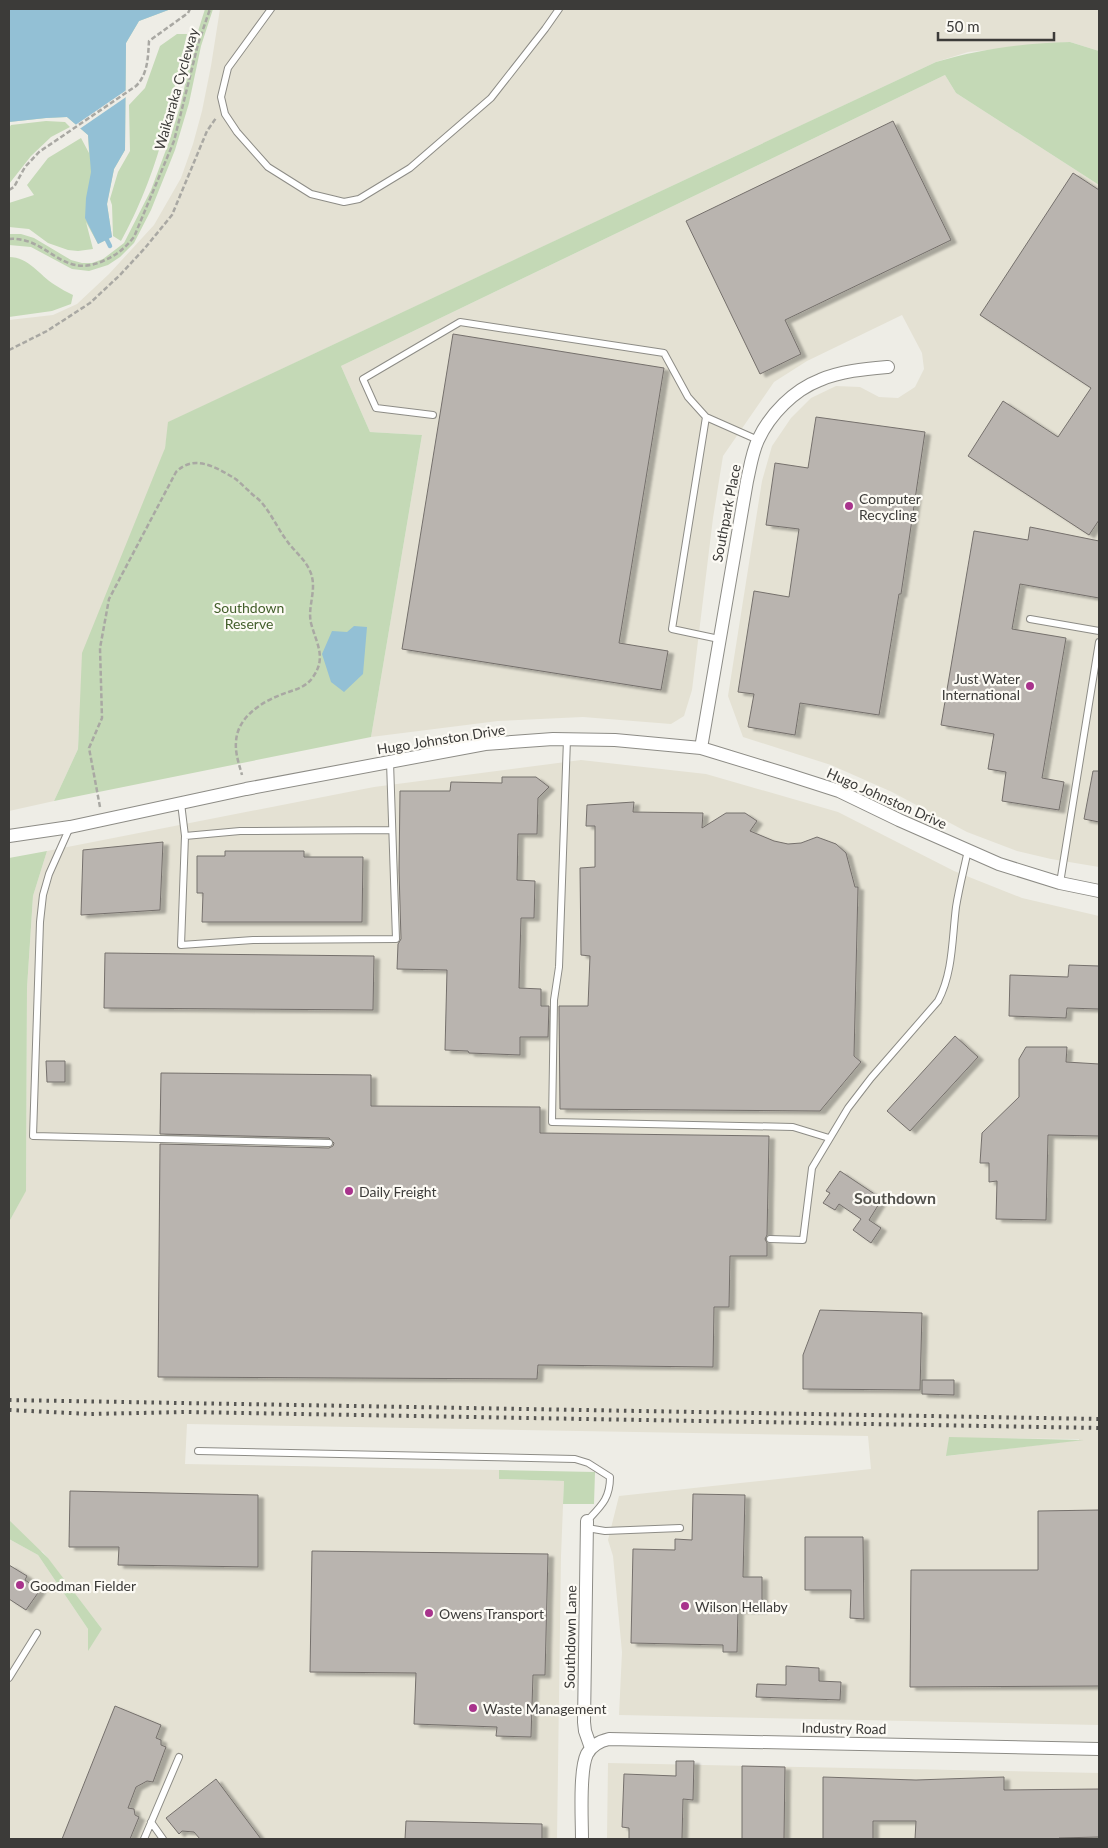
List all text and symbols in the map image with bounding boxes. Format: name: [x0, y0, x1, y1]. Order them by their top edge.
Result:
scale bar: [938, 10, 1054, 42]
text: 50 m: [946, 17, 980, 35]
street label: Waikaraka Cycleway: [150, 25, 202, 152]
street label: Southpark Place: [708, 463, 744, 563]
place label: Computer Recycling: [859, 490, 921, 523]
marker: Computer Recycling: [843, 500, 855, 512]
park label: Southdown Reserve: [214, 599, 284, 632]
place label: Just Water International: [942, 670, 1020, 703]
marker: Just Water International: [1024, 680, 1036, 692]
street label: Hugo Johnston Drive: [376, 720, 506, 758]
street label: Hugo Johnston Drive: [824, 764, 950, 832]
place label: Daily Freight: [359, 1183, 436, 1200]
marker: Daily Freight: [343, 1185, 355, 1197]
district label: Southdown: [854, 1188, 936, 1207]
place label: Goodman Fielder: [30, 1577, 136, 1594]
marker: Goodman Fielder: [14, 1579, 26, 1591]
street label: Southdown Lane: [561, 1585, 579, 1689]
place label: Wilson Hellaby: [695, 1598, 789, 1615]
marker: Wilson Hellaby: [679, 1600, 691, 1612]
place label: Owens Transport: [439, 1605, 544, 1622]
marker: Owens Transport: [423, 1607, 435, 1619]
place label: Waste Management: [483, 1700, 606, 1717]
marker: Waste Management: [467, 1702, 479, 1714]
street label: Industry Road: [801, 1719, 887, 1737]

